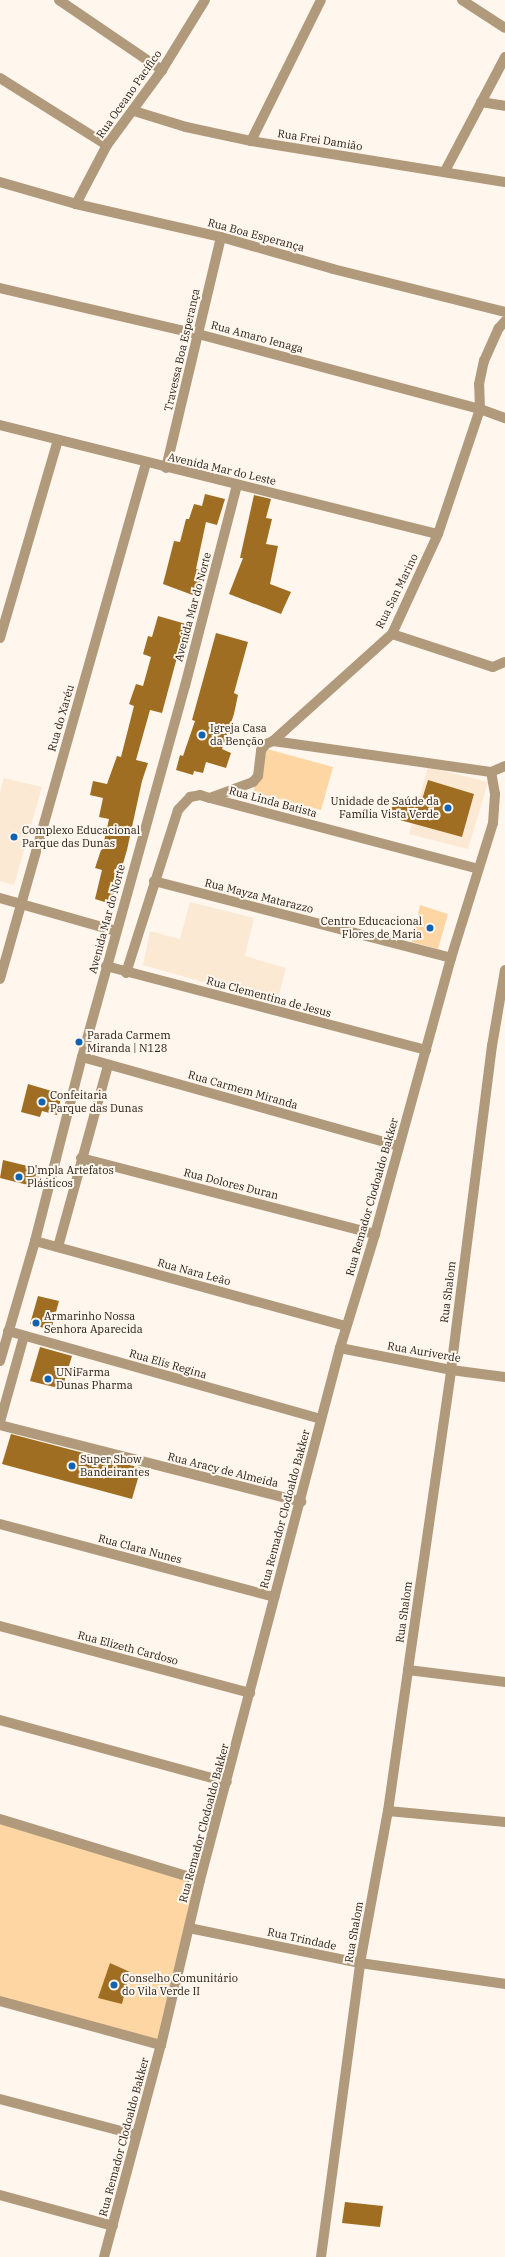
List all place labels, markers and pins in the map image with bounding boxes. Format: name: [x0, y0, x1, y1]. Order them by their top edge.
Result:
place label: Igreja Casa da Benção: [210, 722, 267, 748]
marker: Igreja Casa da Benção: [197, 730, 207, 740]
place label: Unidade de Saúde da Família Vista Verde: [330, 795, 439, 821]
marker: Unidade de Saúde da Família Vista Verde: [442, 802, 454, 814]
place label: Complexo Educacional Parque das Dunas: [22, 824, 140, 850]
marker: Complexo Educacional Parque das Dunas: [9, 832, 19, 842]
place label: Centro Educacional Flores de Maria: [321, 915, 422, 941]
marker: Centro Educacional Flores de Maria: [425, 923, 435, 933]
place label: Parada Carmem Miranda | N128: [87, 1029, 171, 1055]
marker: Parada Carmem Miranda | N128: [74, 1037, 84, 1047]
place label: Confeitaria Parque das Dunas: [50, 1089, 143, 1115]
marker: Confeitaria Parque das Dunas: [37, 1097, 47, 1107]
place label: D'mpla Artefatos Plásticos: [27, 1164, 114, 1190]
marker: D'mpla Artefatos Plásticos: [14, 1172, 24, 1182]
place label: Armarinho Nossa Senhora Aparecida: [44, 1310, 143, 1336]
marker: Armarinho Nossa Senhora Aparecida: [31, 1318, 41, 1328]
place label: UNiFarma Dunas Pharma: [56, 1366, 133, 1392]
marker: UNiFarma Dunas Pharma: [43, 1374, 53, 1384]
place label: Super Show Bandeirantes: [80, 1453, 150, 1479]
marker: Super Show Bandeirantes: [67, 1461, 77, 1471]
place label: Conselho Comunitário do Vila Verde II: [122, 1972, 238, 1998]
marker: Conselho Comunitário do Vila Verde II: [109, 1980, 119, 1990]

